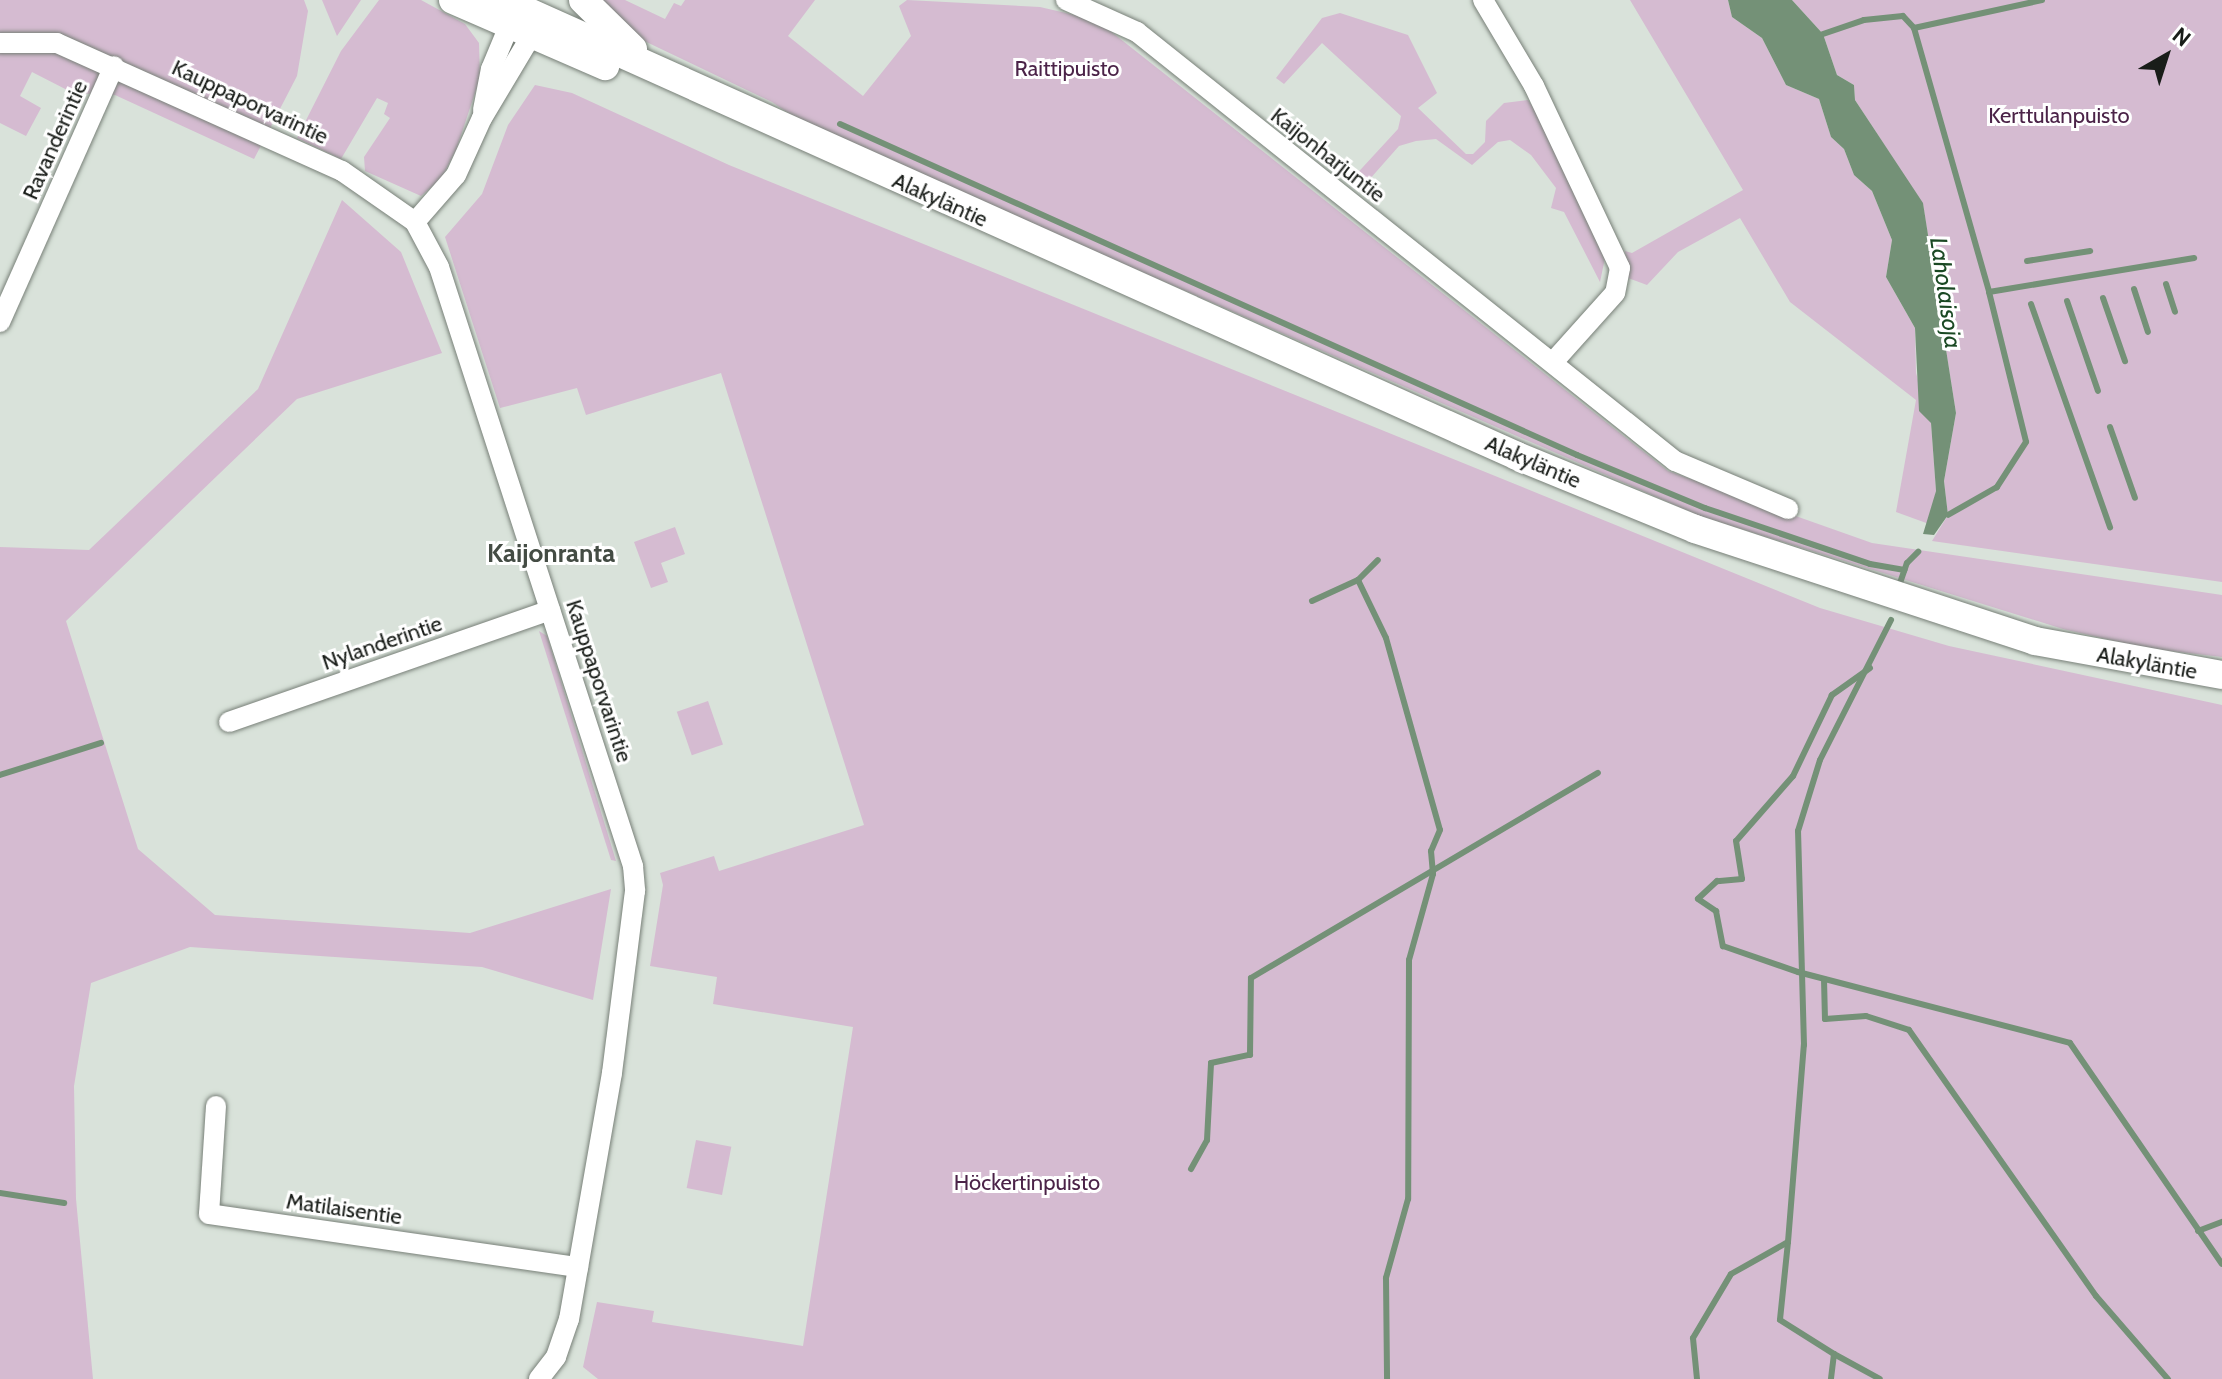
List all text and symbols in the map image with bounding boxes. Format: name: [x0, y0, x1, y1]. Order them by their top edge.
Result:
north arrow: [2126, 16, 2206, 96]
text: N: [2167, 22, 2196, 52]
street label: Kauppaporvarintie: [168, 54, 332, 150]
park label: Raittipuisto: [1015, 56, 1119, 82]
street label: Ravanderintie: [17, 76, 93, 204]
street label: Kaijonharjuntie: [1266, 102, 1390, 208]
park label: Kerttulanpuisto: [1988, 103, 2130, 129]
street label: Alakyläntie: [888, 167, 992, 233]
water label: Laholaisoja: [1924, 235, 1968, 351]
street label: Alakyläntie: [1481, 430, 1585, 494]
district label: Kaijonranta: [487, 538, 615, 570]
street label: Kauppaporvarintie: [560, 596, 638, 766]
street label: Nylanderintie: [319, 610, 445, 676]
street label: Alakyläntie: [2095, 641, 2199, 685]
park label: Höckertinpuisto: [954, 1170, 1100, 1196]
street label: Matilaisentie: [285, 1188, 403, 1230]

